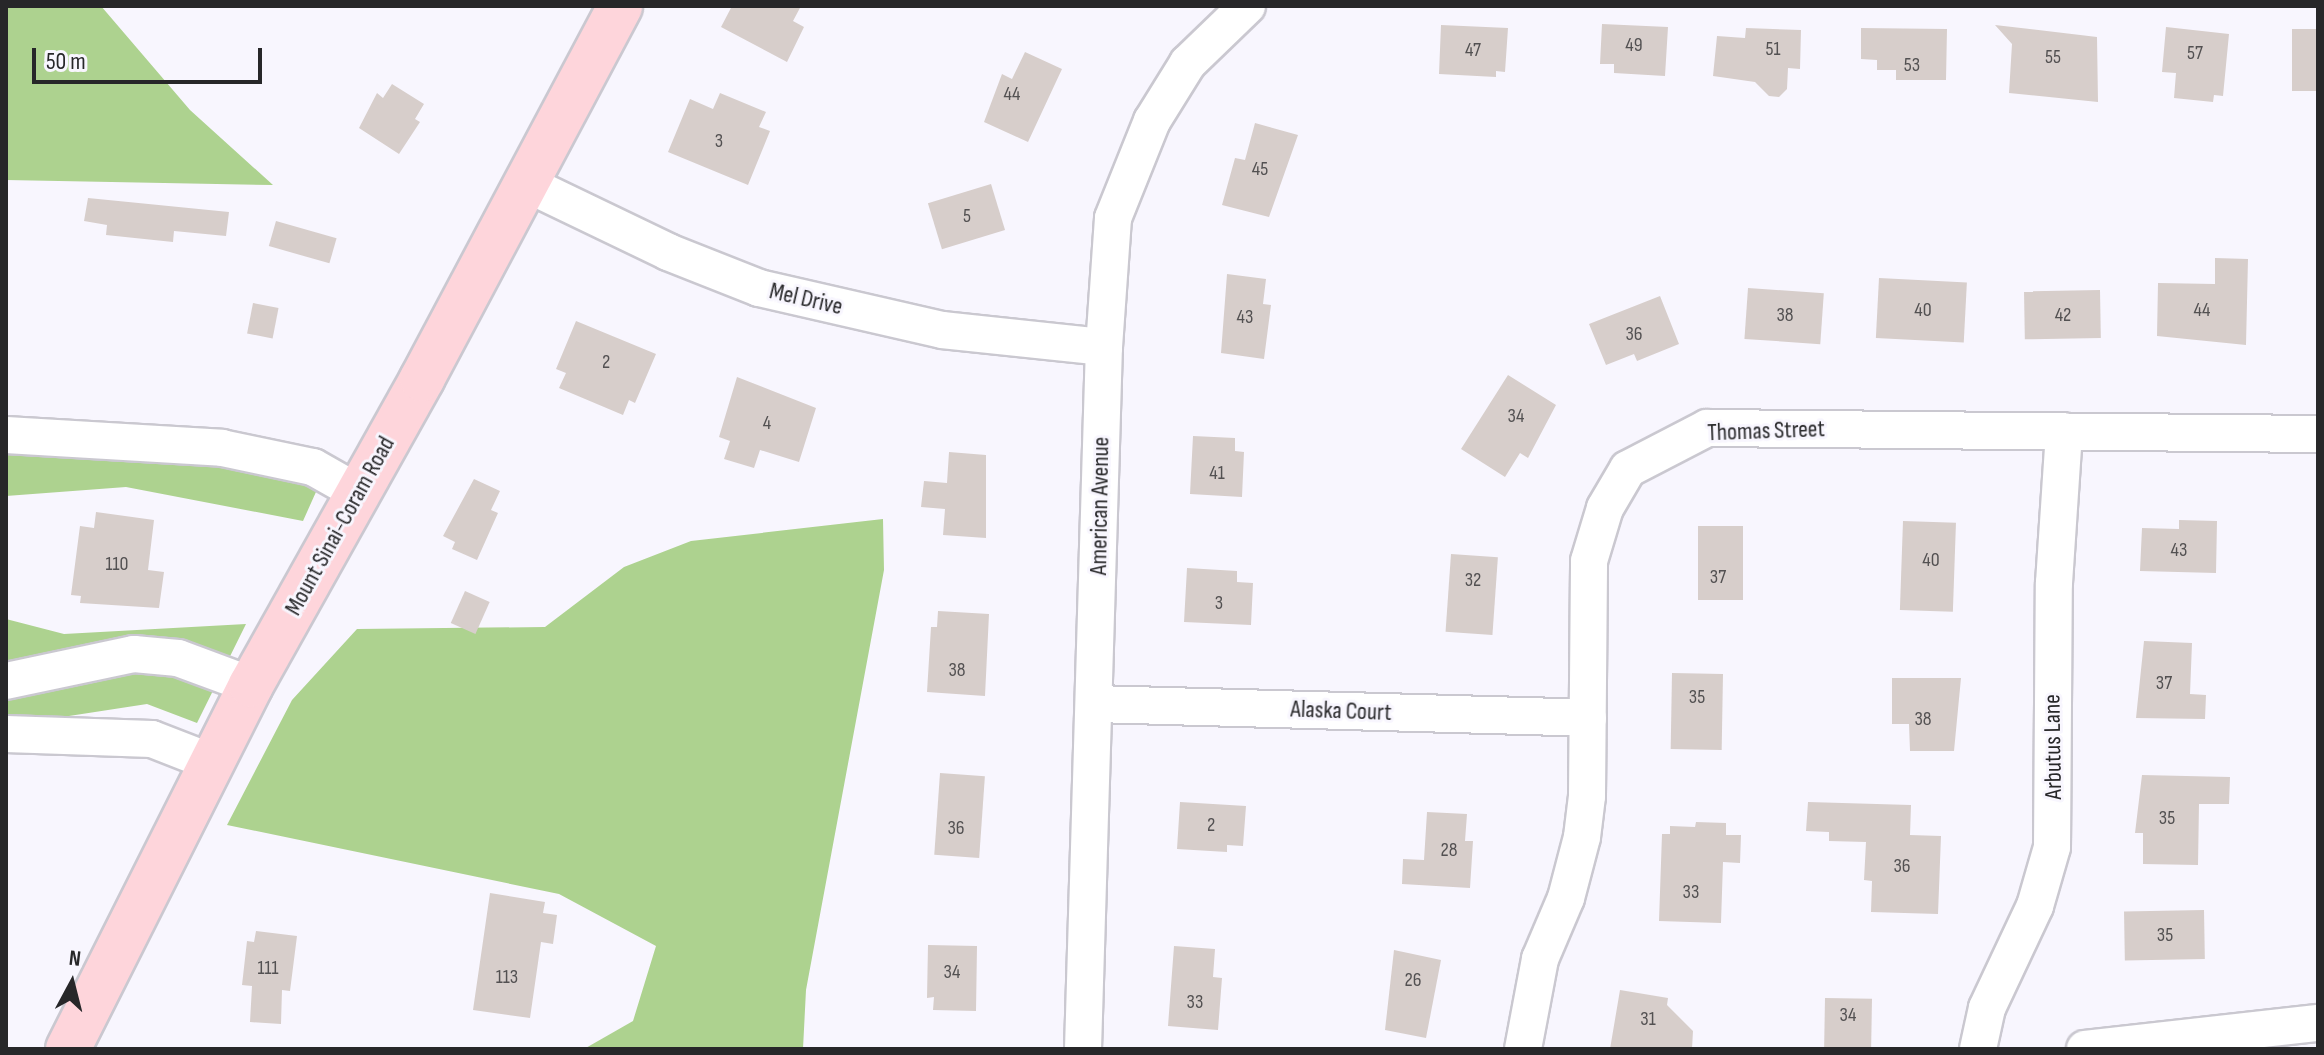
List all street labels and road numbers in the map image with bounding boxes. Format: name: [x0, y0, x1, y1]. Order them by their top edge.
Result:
street label: Mel Drive: [767, 277, 845, 321]
street label: Thomas Street: [1707, 415, 1825, 447]
street label: Mount Sinai-Coram Road: [279, 432, 401, 620]
street label: American Avenue: [1084, 437, 1116, 575]
street label: Arbutus Lane: [2038, 694, 2068, 800]
street label: Alaska Court: [1290, 695, 1392, 727]

